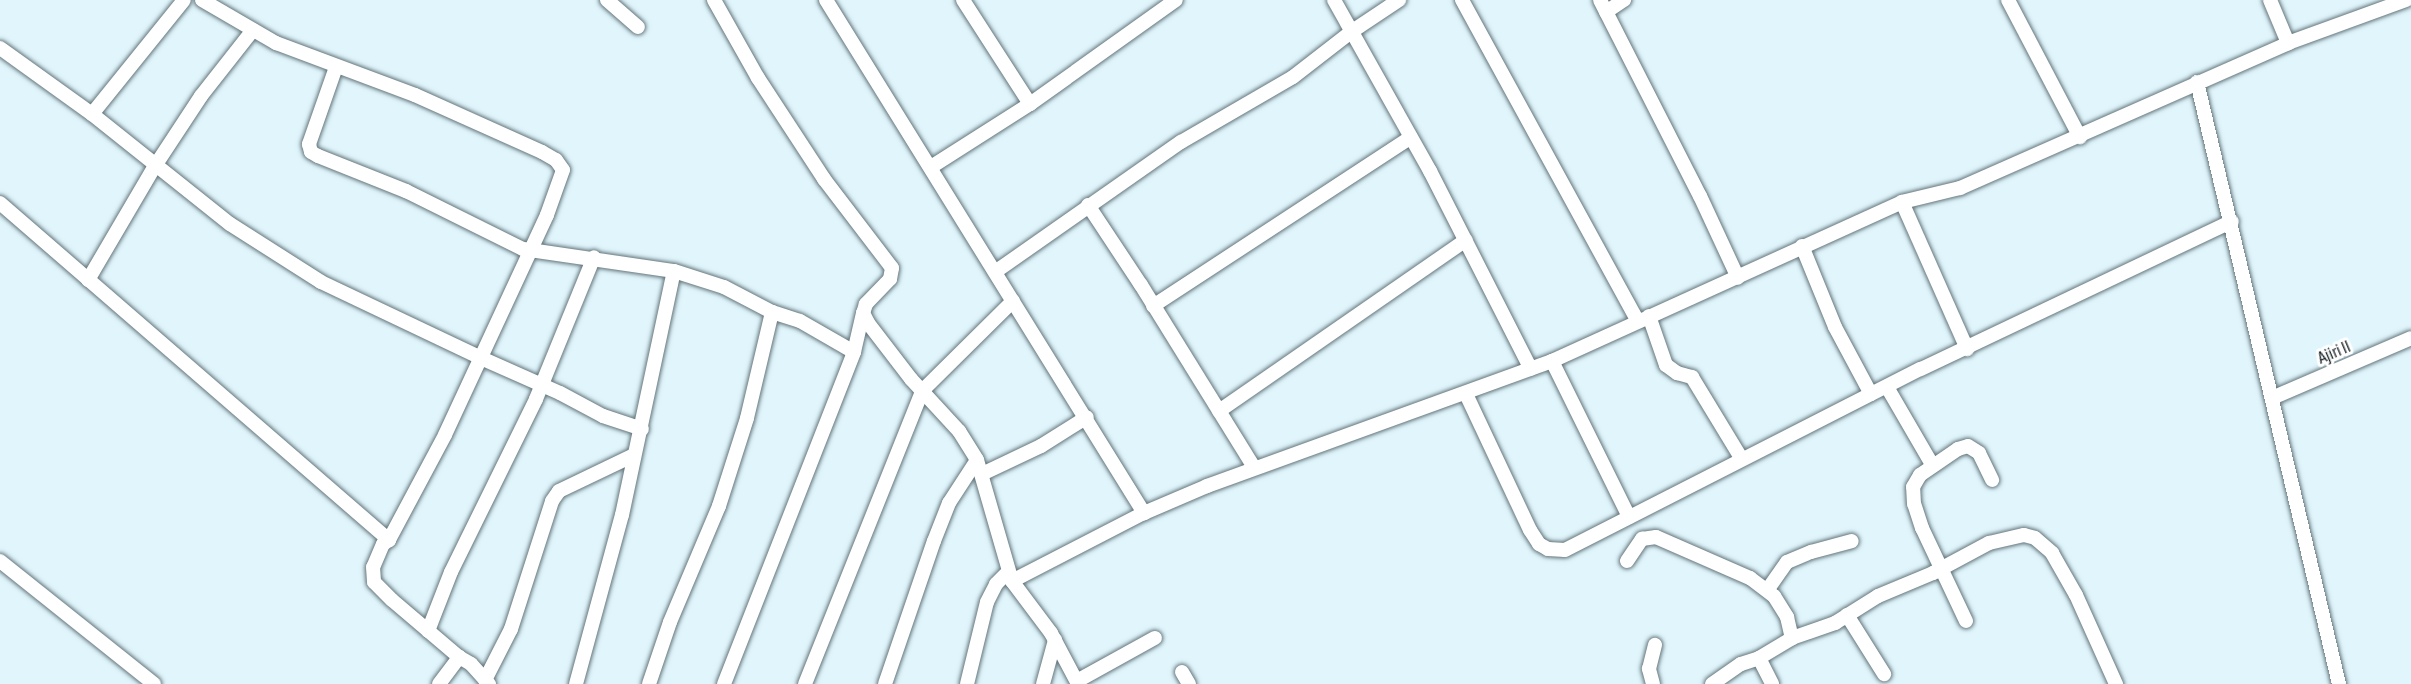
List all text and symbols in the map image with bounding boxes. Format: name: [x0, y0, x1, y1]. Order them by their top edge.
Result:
street label: Ajiri II: [2315, 337, 2353, 367]

